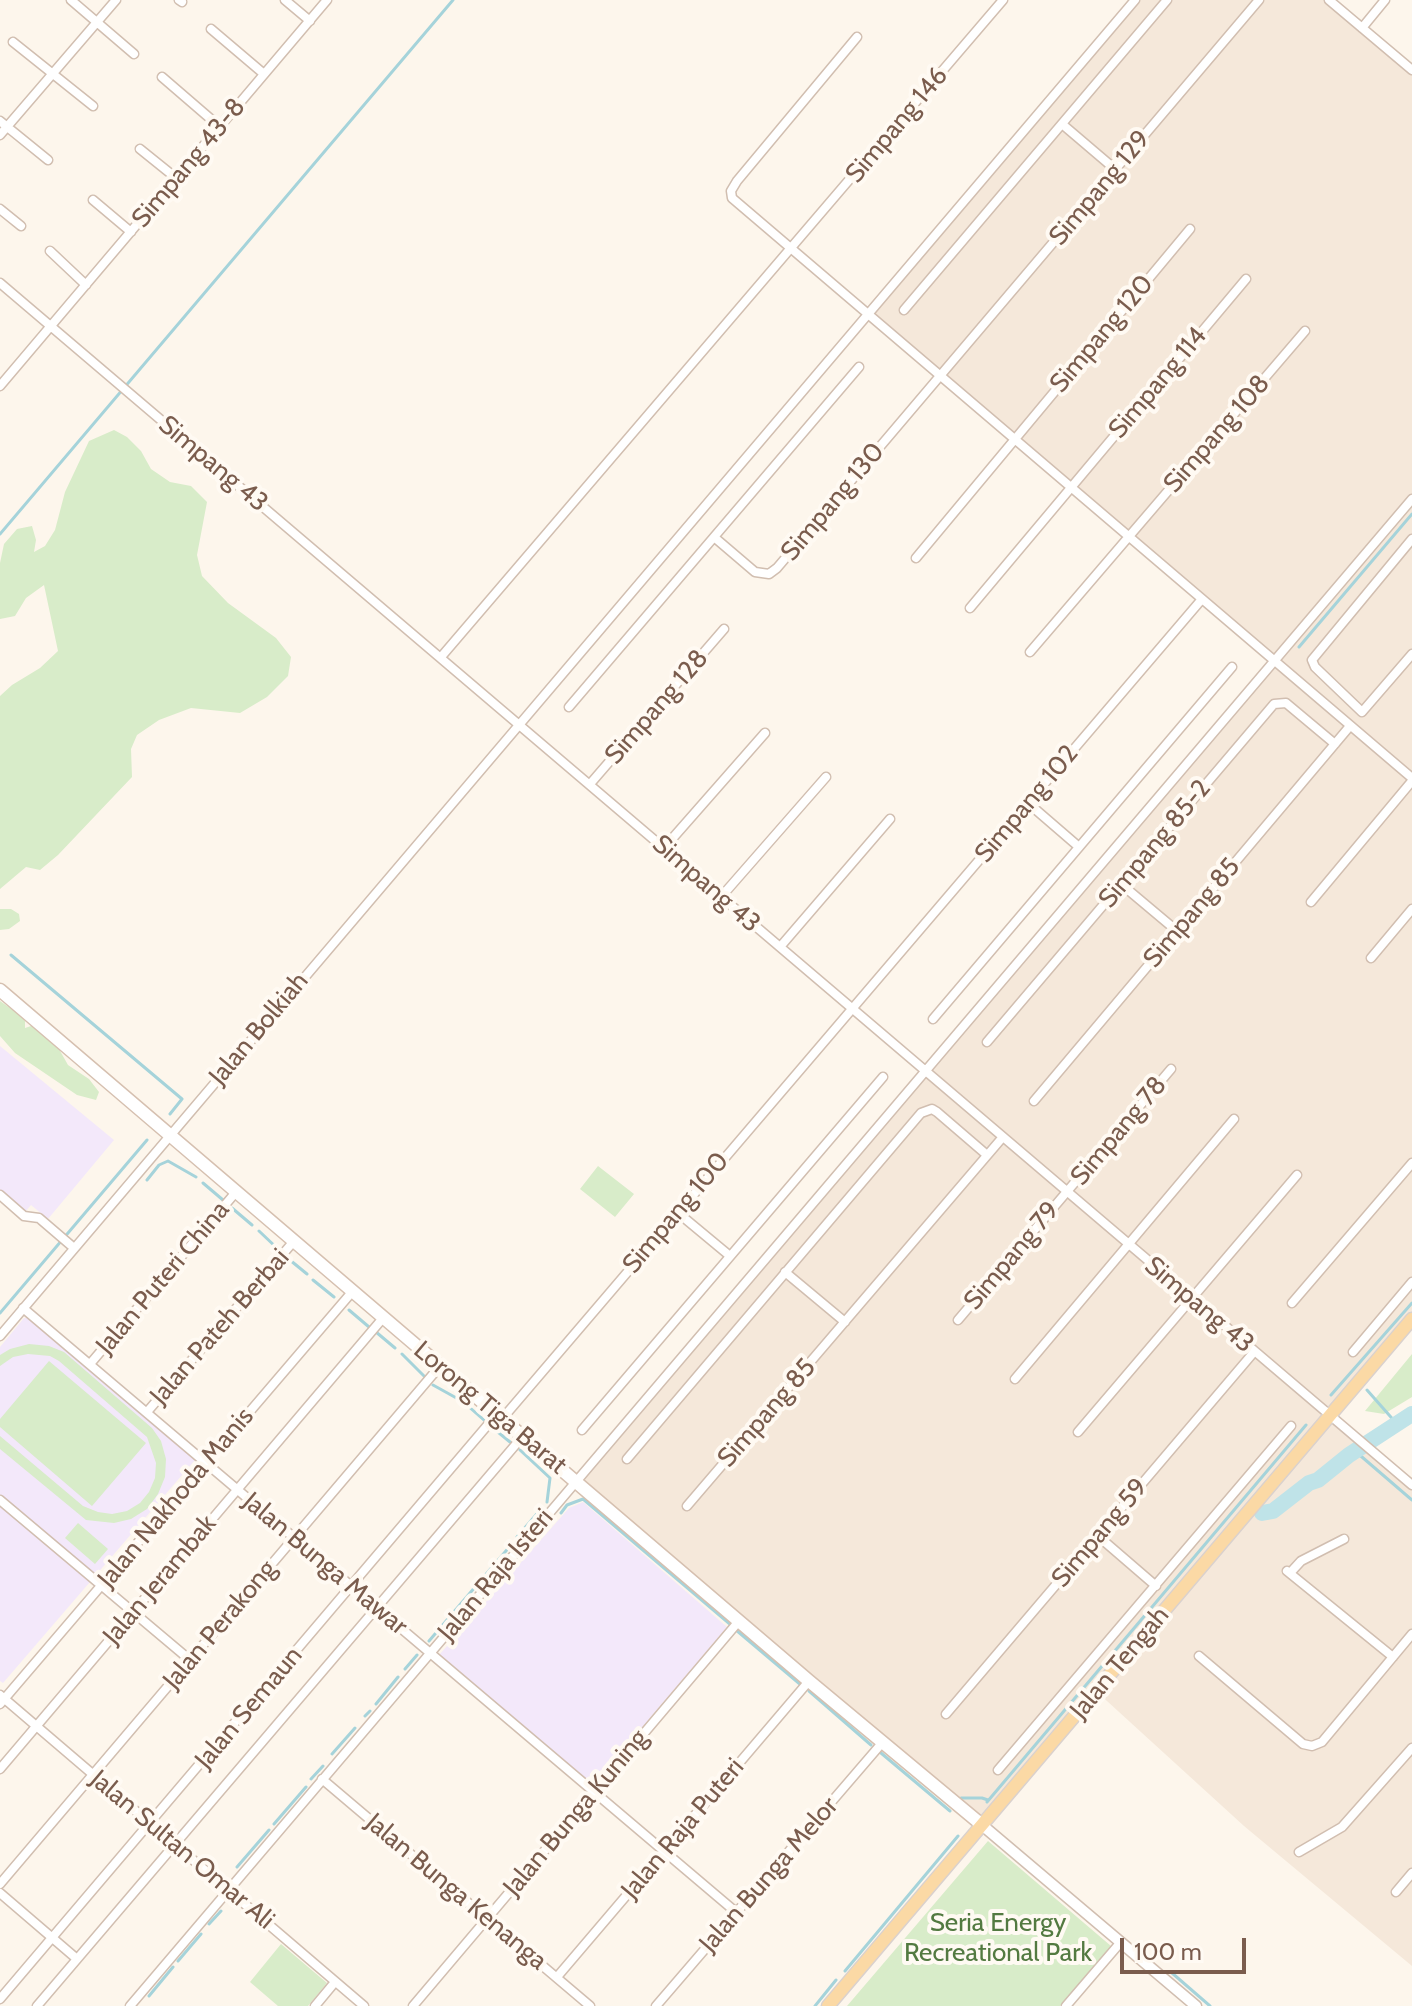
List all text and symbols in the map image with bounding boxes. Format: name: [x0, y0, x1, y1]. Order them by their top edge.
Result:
street label: Simpang 146: [839, 61, 955, 189]
street label: Simpang 43-8: [126, 92, 252, 234]
street label: Simpang 129: [1043, 124, 1157, 252]
street label: Simpang 120: [1044, 269, 1160, 399]
street label: Simpang 114: [1102, 321, 1214, 445]
street label: Simpang 108: [1157, 369, 1277, 499]
street label: Simpang 43: [152, 409, 274, 519]
street label: Simpang 130: [775, 437, 891, 567]
street label: Simpang 128: [599, 643, 715, 771]
street label: Simpang 102: [969, 739, 1085, 869]
street label: Simpang 85-2: [1092, 774, 1218, 914]
street label: Simpang 43: [646, 829, 766, 939]
street label: Simpang 85: [1137, 852, 1247, 974]
street label: Jalan Bolkiah: [203, 966, 315, 1092]
street label: Simpang 78: [1064, 1070, 1174, 1192]
street label: Simpang 100: [616, 1146, 736, 1280]
street label: Jalan Puteri China: [90, 1195, 236, 1361]
street label: Simpang 79: [958, 1196, 1066, 1316]
street label: Jalan Pateh Berbai: [144, 1243, 296, 1411]
street label: Simpang 43: [1138, 1250, 1260, 1360]
street label: Lorong Tiga Barat: [407, 1335, 573, 1481]
street label: Simpang 85: [711, 1352, 823, 1474]
street label: Jalan Nakhoda Manis: [92, 1402, 260, 1594]
street label: Simpang 59: [1045, 1472, 1155, 1594]
street label: Jalan Bunga Mawar: [236, 1486, 414, 1642]
street label: Jalan Raja Isteri: [432, 1503, 560, 1647]
street label: Jalan Jerambak: [97, 1509, 223, 1651]
street label: Jalan Perakong: [157, 1554, 283, 1696]
street label: Jalan Tengah: [1064, 1600, 1176, 1726]
street label: Jalan Semaun: [189, 1641, 309, 1775]
street label: Jalan Bunga Kuning: [497, 1723, 655, 1903]
street label: Jalan Raja Puteri: [615, 1752, 751, 1906]
street label: Jalan Sultan Omar Ali: [84, 1764, 280, 1936]
street label: Jalan Bunga Melor: [693, 1791, 845, 1959]
street label: Jalan Bunga Kenanga: [359, 1807, 553, 1977]
park label: Seria Energy Recreational Park: [904, 1907, 1092, 1968]
scale bar: [1124, 1922, 1250, 1972]
text: 100 m: [1134, 1937, 1202, 1966]

